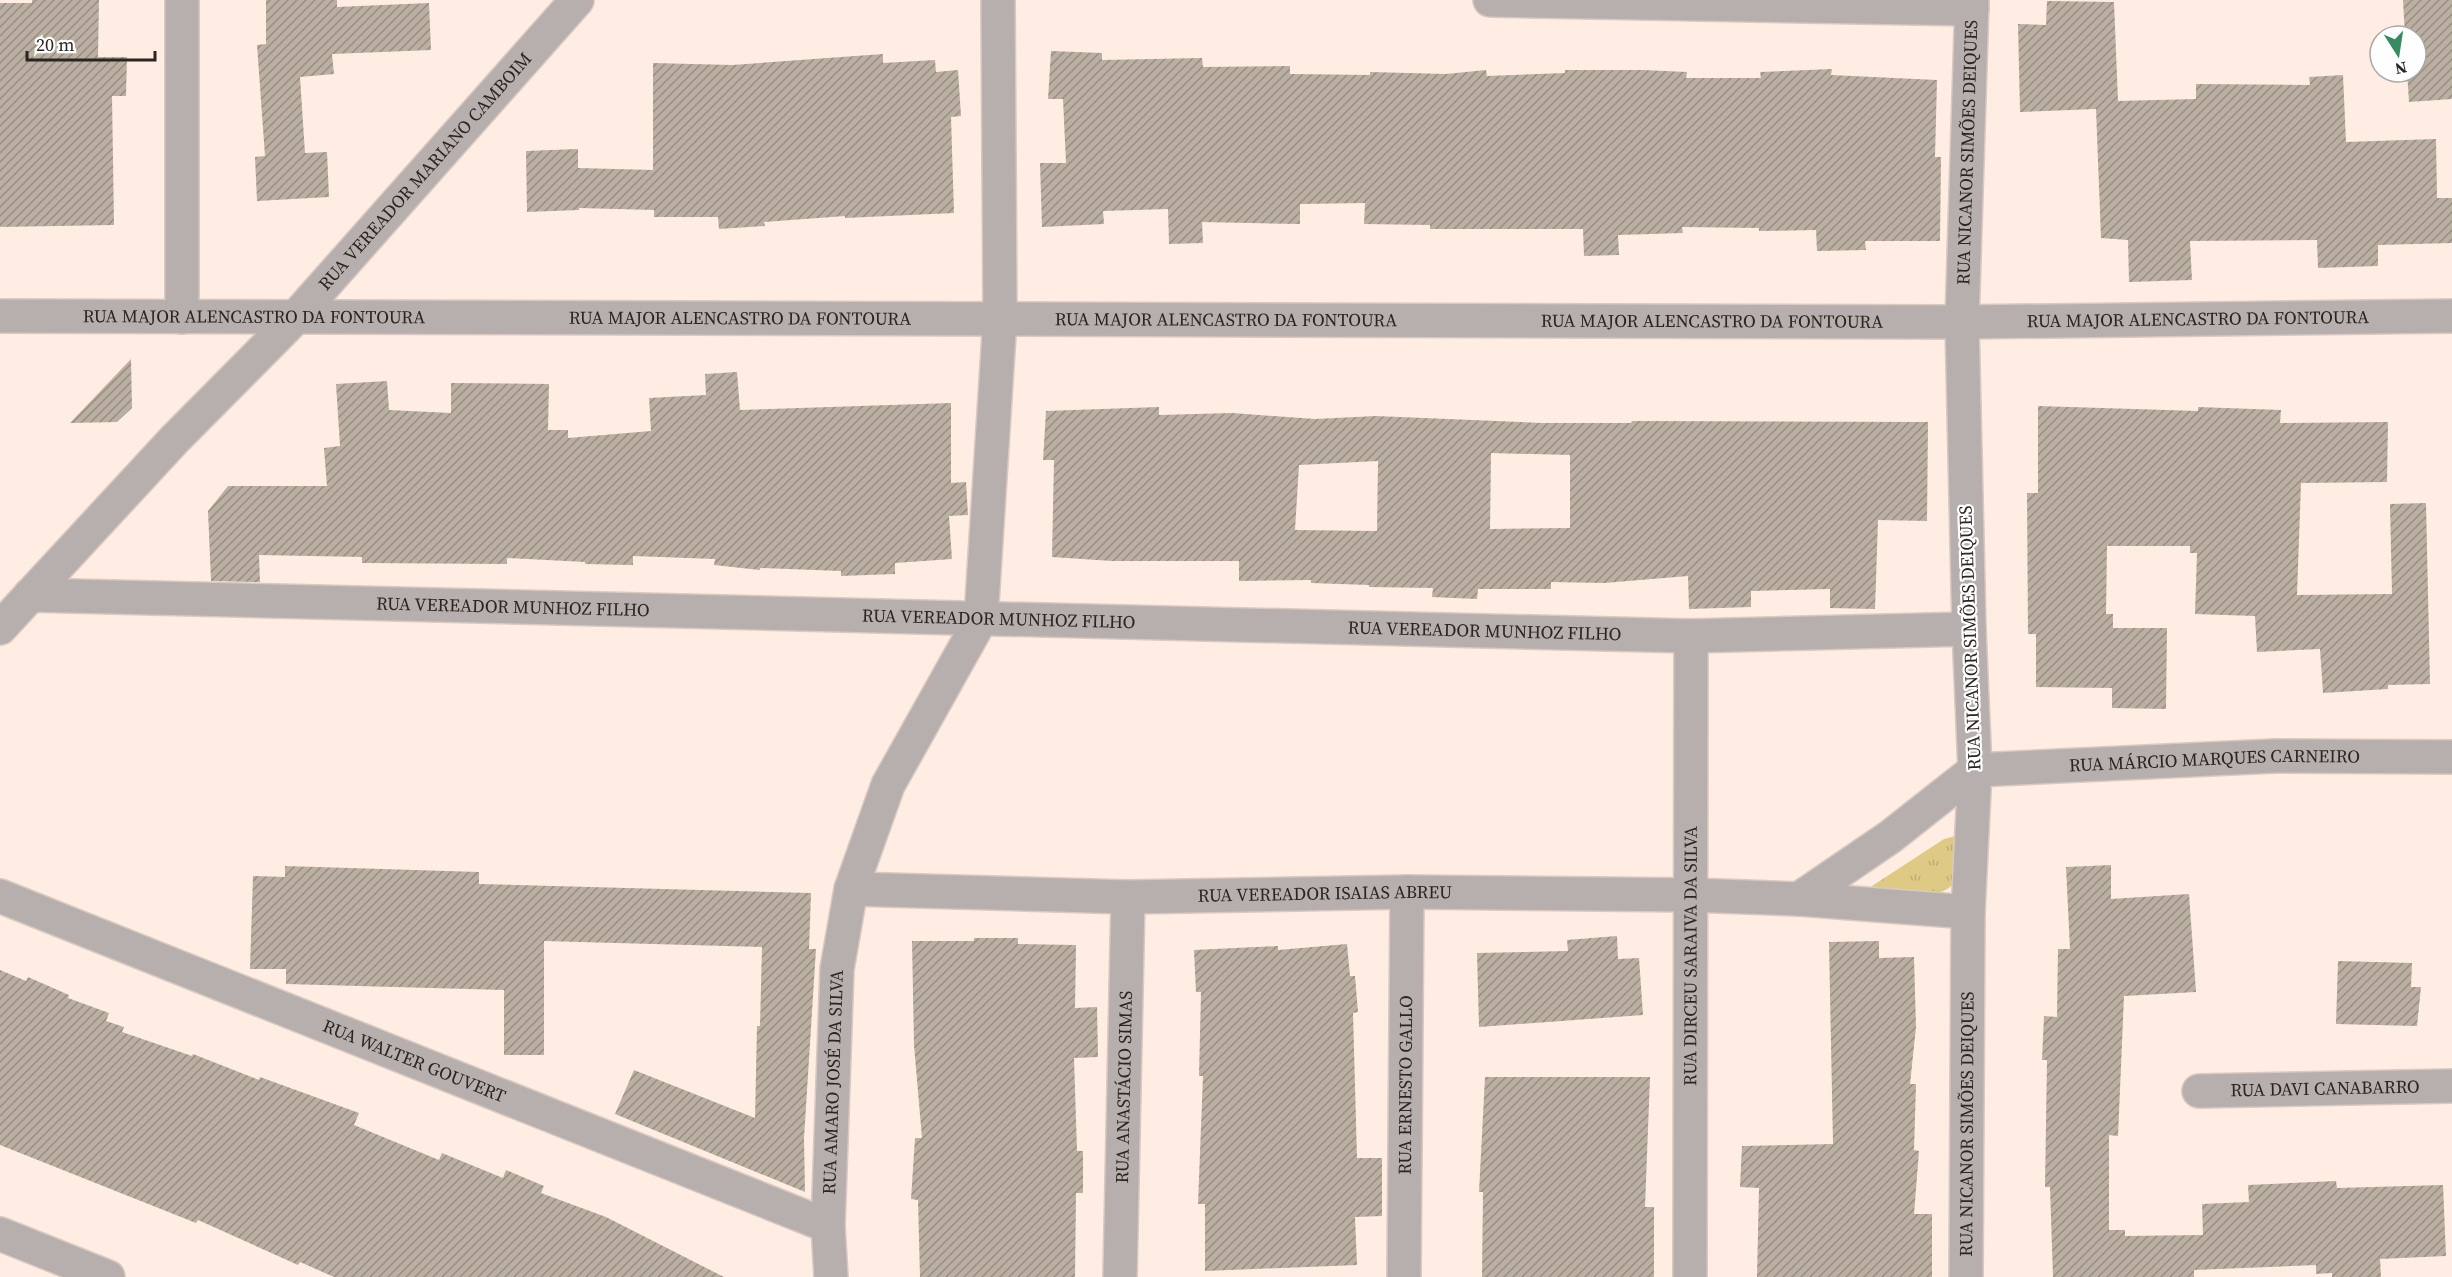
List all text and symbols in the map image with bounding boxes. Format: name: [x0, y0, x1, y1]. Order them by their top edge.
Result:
street label: RUA NICANOR SIMÕES DEIQUES: [1950, 20, 1983, 285]
scale bar: [27, 24, 154, 62]
north arrow: [2368, 24, 2428, 84]
text: 20 m: [36, 32, 74, 57]
street label: RUA VEREADOR MARIANO CAMBOIM: [312, 46, 537, 296]
text: N: [2393, 57, 2409, 81]
street label: RUA MAJOR ALENCASTRO DA FONTOURA: [83, 303, 425, 329]
street label: RUA MAJOR ALENCASTRO DA FONTOURA: [2027, 304, 2369, 333]
street label: RUA MAJOR ALENCASTRO DA FONTOURA: [569, 305, 911, 331]
street label: RUA MAJOR ALENCASTRO DA FONTOURA: [1055, 306, 1397, 332]
street label: RUA MAJOR ALENCASTRO DA FONTOURA: [1541, 308, 1883, 334]
street label: RUA NICANOR SIMÕES DEIQUES: [1952, 505, 1987, 771]
street label: RUA VEREADOR MUNHOZ FILHO: [376, 591, 650, 622]
street label: RUA VEREADOR MUNHOZ FILHO: [862, 603, 1136, 634]
street label: RUA VEREADOR MUNHOZ FILHO: [1347, 615, 1622, 646]
street label: RUA MÁRCIO MARQUES CARNEIRO: [2068, 743, 2360, 778]
street label: RUA DIRCEU SARAIVA DA SILVA: [1677, 826, 1703, 1086]
street label: RUA VEREADOR ISAIAS ABREU: [1197, 879, 1452, 908]
street label: RUA AMARO JOSÉ DA SILVA: [816, 969, 849, 1195]
street label: RUA ANASTÁCIO SIMAS: [1109, 990, 1138, 1184]
street label: RUA NICANOR SIMÕES DEIQUES: [1953, 991, 1980, 1257]
street label: RUA ERNESTO GALLO: [1392, 995, 1418, 1175]
street label: RUA WALTER GOUVERT: [319, 1013, 510, 1108]
street label: RUA DAVI CANABARRO: [2230, 1074, 2420, 1102]

